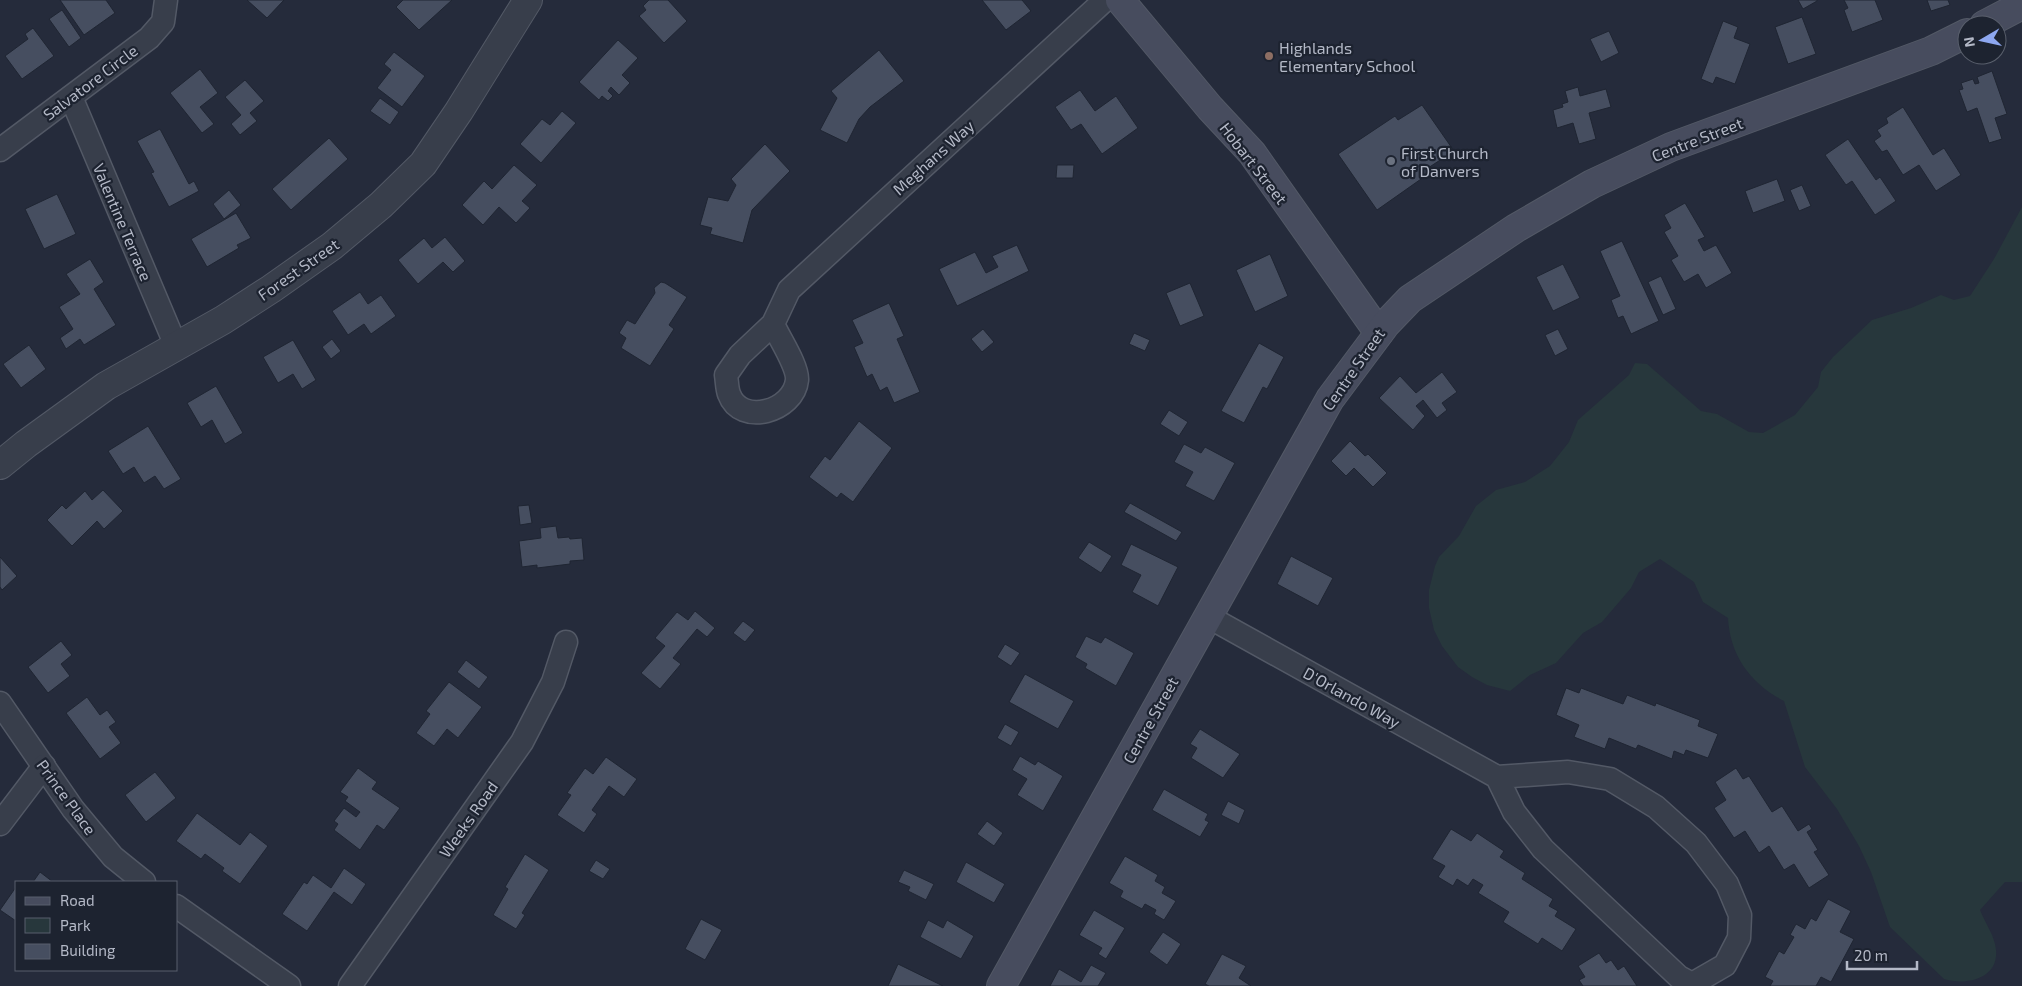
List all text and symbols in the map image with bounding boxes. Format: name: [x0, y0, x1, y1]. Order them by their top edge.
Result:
north arrow: [1957, 15, 2007, 65]
text: N: [1959, 36, 1978, 48]
place label: Highlands Elementary School: [1279, 38, 1415, 75]
street label: Salvatore Circle: [39, 40, 141, 124]
marker: Highlands Elementary School: [1263, 50, 1275, 62]
street label: Centre Street: [1649, 113, 1745, 165]
street label: Meghans Way: [889, 115, 978, 198]
street label: Hobart Street: [1216, 118, 1292, 208]
place label: First Church of Danvers: [1401, 143, 1489, 180]
marker: First Church of Danvers: [1385, 155, 1397, 167]
street label: Valentine Terrace: [90, 160, 156, 284]
street label: Forest Street: [254, 234, 342, 304]
street label: Centre Street: [1318, 324, 1388, 414]
street label: D'Orlando Way: [1300, 663, 1404, 732]
street label: Centre Street: [1118, 673, 1182, 767]
street label: Prince Place: [33, 756, 101, 838]
street label: Weeks Road: [435, 777, 501, 861]
legend: [15, 881, 178, 971]
text: Road: [60, 891, 95, 909]
text: Park: [60, 916, 91, 934]
scale bar: [1847, 938, 1917, 970]
text: Building: [60, 941, 116, 959]
text: 20 m: [1854, 946, 1888, 964]

